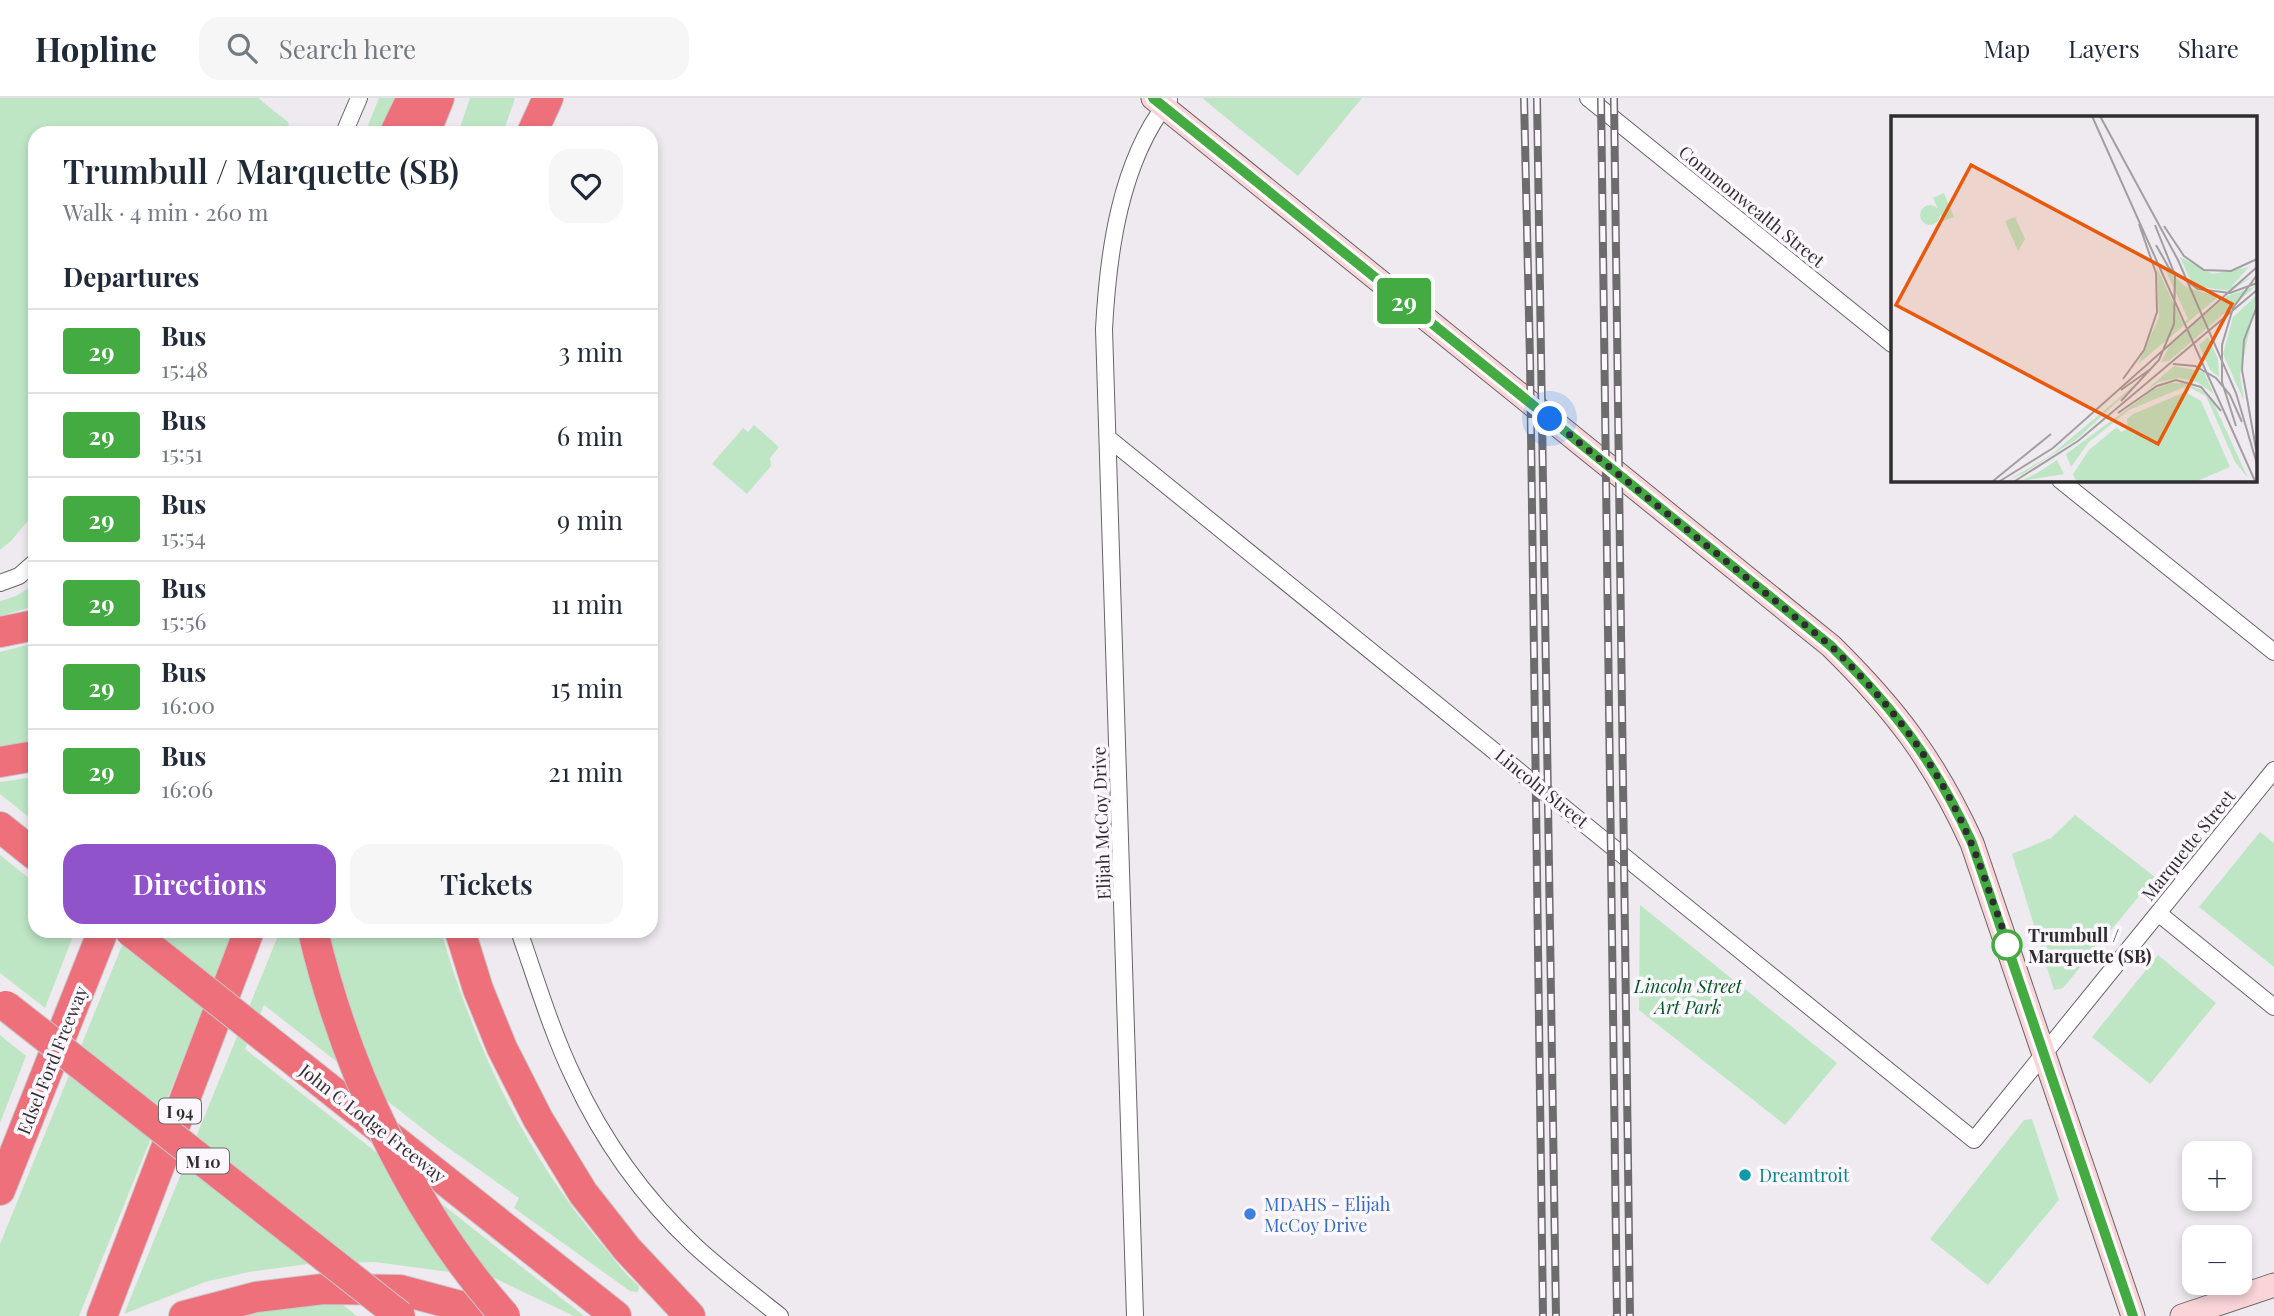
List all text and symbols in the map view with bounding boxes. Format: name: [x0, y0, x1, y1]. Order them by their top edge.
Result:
search box: [199, 17, 689, 80]
text: Hopline: [35, 26, 157, 70]
icon: search: [223, 29, 261, 67]
text: Search here: [279, 31, 416, 66]
text: Map: [1984, 32, 2030, 64]
text: Layers: [2068, 32, 2140, 64]
text: Share: [2178, 32, 2239, 64]
inset map: [1891, 116, 2256, 481]
street label: Commonwealth Street: [1674, 140, 1831, 273]
text: Trumbull / Marquette (SB): [63, 148, 459, 192]
button: heart: [549, 149, 623, 223]
text: Walk · 4 min · 260 m: [63, 196, 268, 227]
text: Departures: [63, 259, 199, 294]
line badge: 29: [1372, 278, 1436, 324]
text: 29: [1391, 285, 1417, 317]
text: Bus: [161, 318, 206, 353]
text: 3 min: [559, 334, 623, 369]
text: 29: [89, 335, 114, 367]
text: 15:48: [161, 353, 208, 384]
your location: [1532, 401, 1567, 436]
text: Bus: [161, 402, 206, 437]
text: 6 min: [557, 418, 623, 453]
text: 29: [89, 419, 114, 451]
text: 15:51: [161, 437, 203, 468]
text: Bus: [161, 486, 206, 521]
text: 9 min: [557, 502, 623, 537]
text: 29: [89, 503, 114, 535]
text: 15:54: [161, 521, 206, 552]
text: Bus: [161, 570, 206, 605]
text: 11 min: [551, 586, 623, 621]
text: 29: [89, 587, 114, 619]
text: 15:56: [161, 605, 206, 636]
text: Bus: [161, 654, 206, 689]
text: 15 min: [551, 670, 623, 705]
text: 29: [89, 671, 114, 703]
text: 16:00: [161, 689, 215, 720]
text: Bus: [161, 738, 206, 773]
street label: Lincoln Street: [1490, 743, 1594, 834]
street label: Elijah McCoy Drive: [1086, 746, 1116, 900]
text: 21 min: [548, 754, 623, 789]
text: 29: [89, 755, 114, 787]
text: 16:06: [161, 773, 213, 804]
street label: Marquette Street: [2136, 784, 2240, 905]
button: Directions: [63, 844, 336, 924]
button: Tickets: [350, 844, 623, 924]
place label: Trumbull / Marquette (SB): [2028, 923, 2152, 968]
marker: Trumbull / Marquette (SB): [1992, 930, 2022, 960]
park label: Lincoln Street Art Park: [1633, 974, 1743, 1019]
street label: Edsel Ford Freeway: [11, 982, 93, 1138]
street label: John C Lodge Freeway: [294, 1058, 451, 1188]
road number: I 94: [159, 1099, 201, 1124]
map controls: [2182, 1141, 2252, 1295]
button: +: [2182, 1141, 2252, 1211]
road number: M 10: [177, 1148, 229, 1174]
place label: Dreamtroit: [1759, 1163, 1850, 1187]
marker: Dreamtroit: [1737, 1167, 1753, 1183]
place label: MDAHS - Elijah McCoy Drive: [1264, 1192, 1391, 1237]
marker: MDAHS - Elijah McCoy Drive: [1242, 1206, 1258, 1222]
button: −: [2182, 1225, 2252, 1295]

